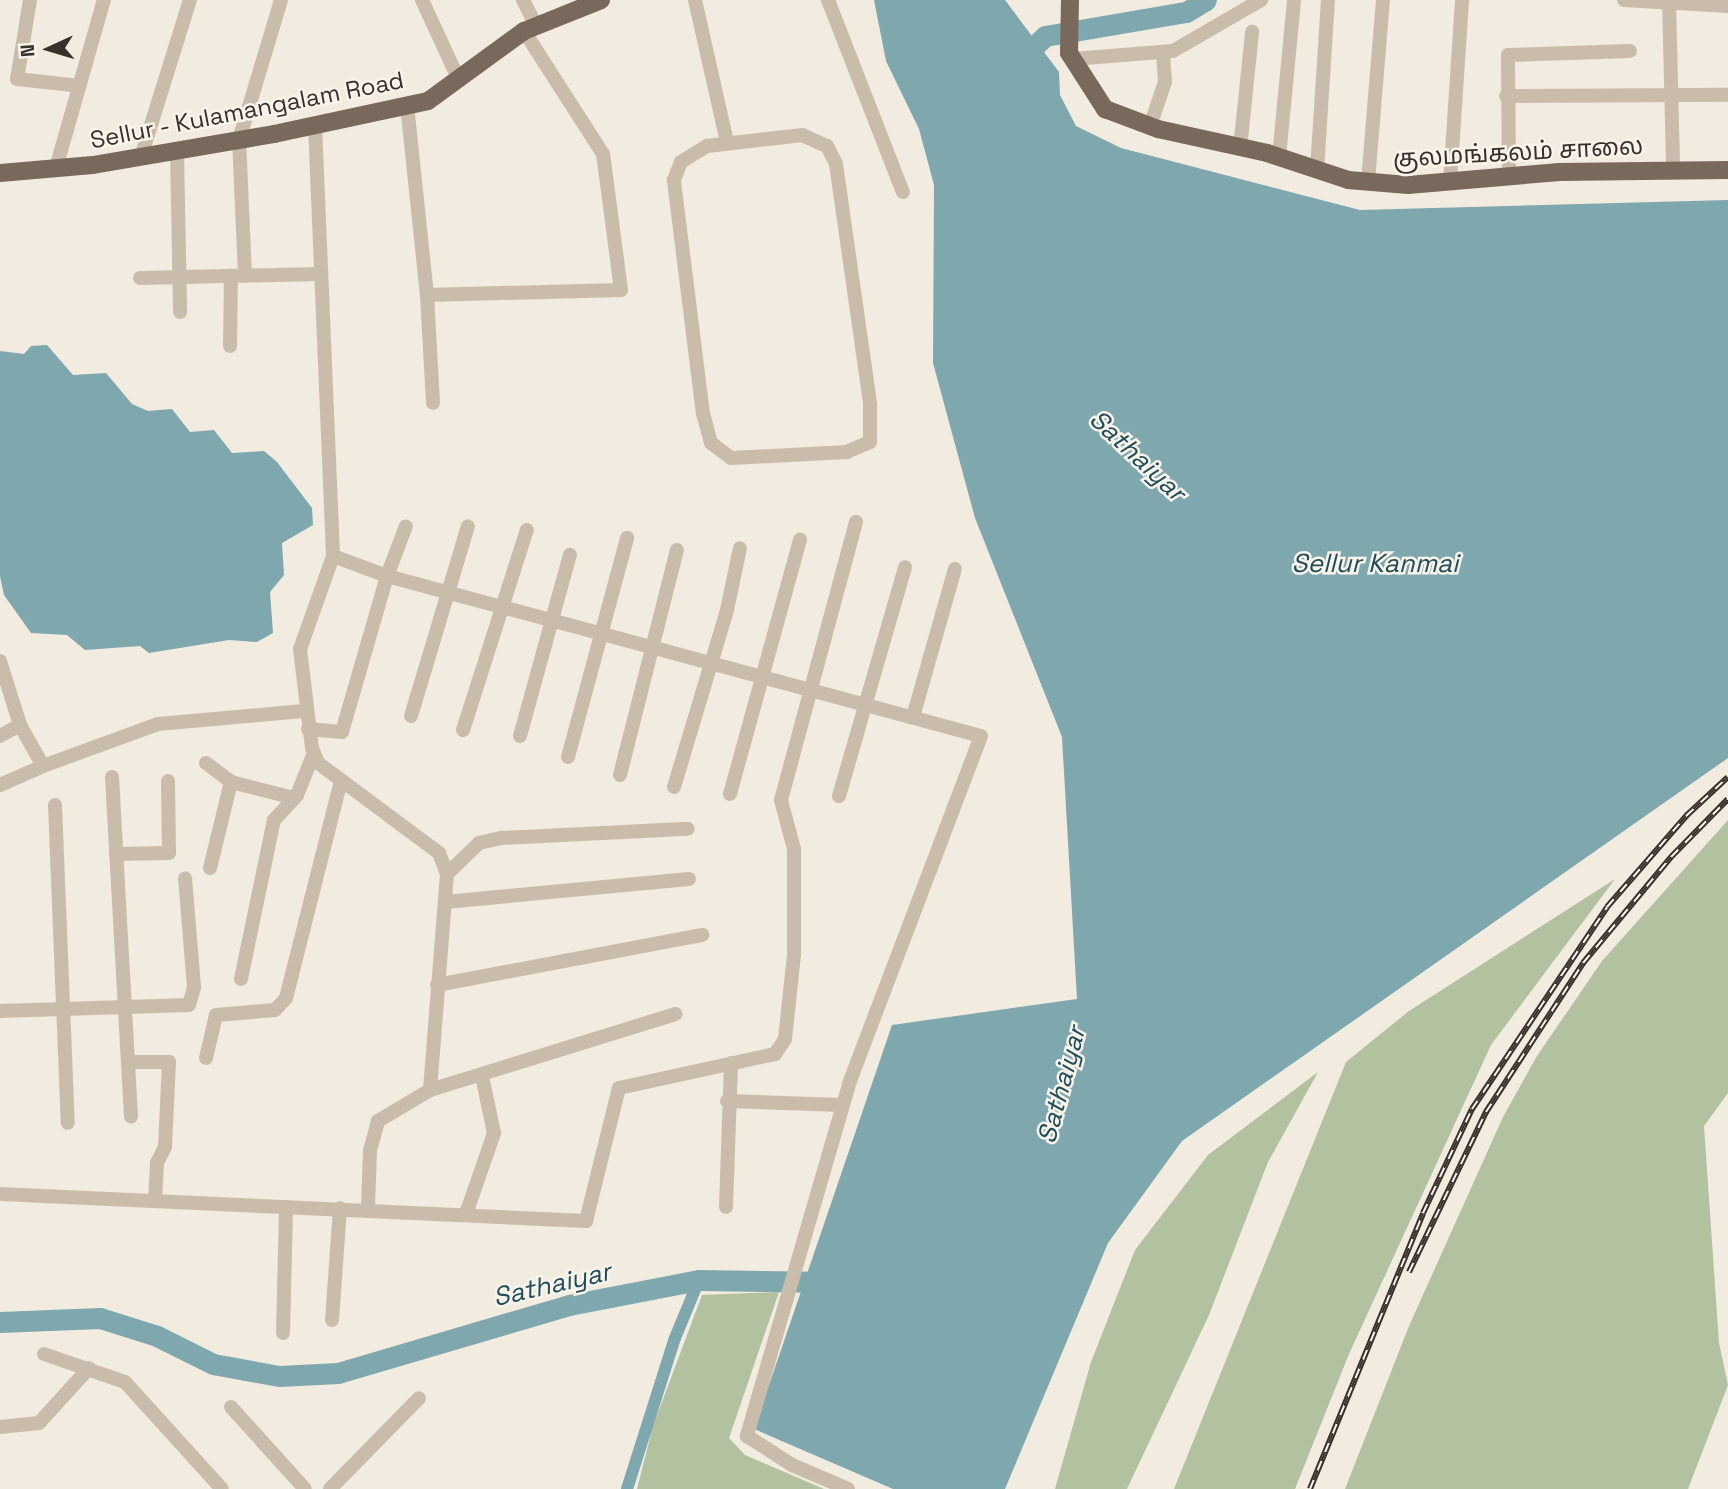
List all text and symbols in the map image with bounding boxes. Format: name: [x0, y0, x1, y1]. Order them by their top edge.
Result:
north arrow: [14, 14, 84, 84]
text: N: [15, 43, 40, 58]
street label: Sellur - Kulamangalam Road: [87, 65, 407, 155]
street label: குலமங்கலம் சாலை: [1392, 131, 1644, 173]
water label: Sathaiyar: [1082, 404, 1192, 508]
water label: Sellur Kanmai: [1292, 548, 1458, 580]
water label: Sathaiyar: [1031, 1023, 1093, 1147]
water label: Sathaiyar: [490, 1256, 614, 1314]

